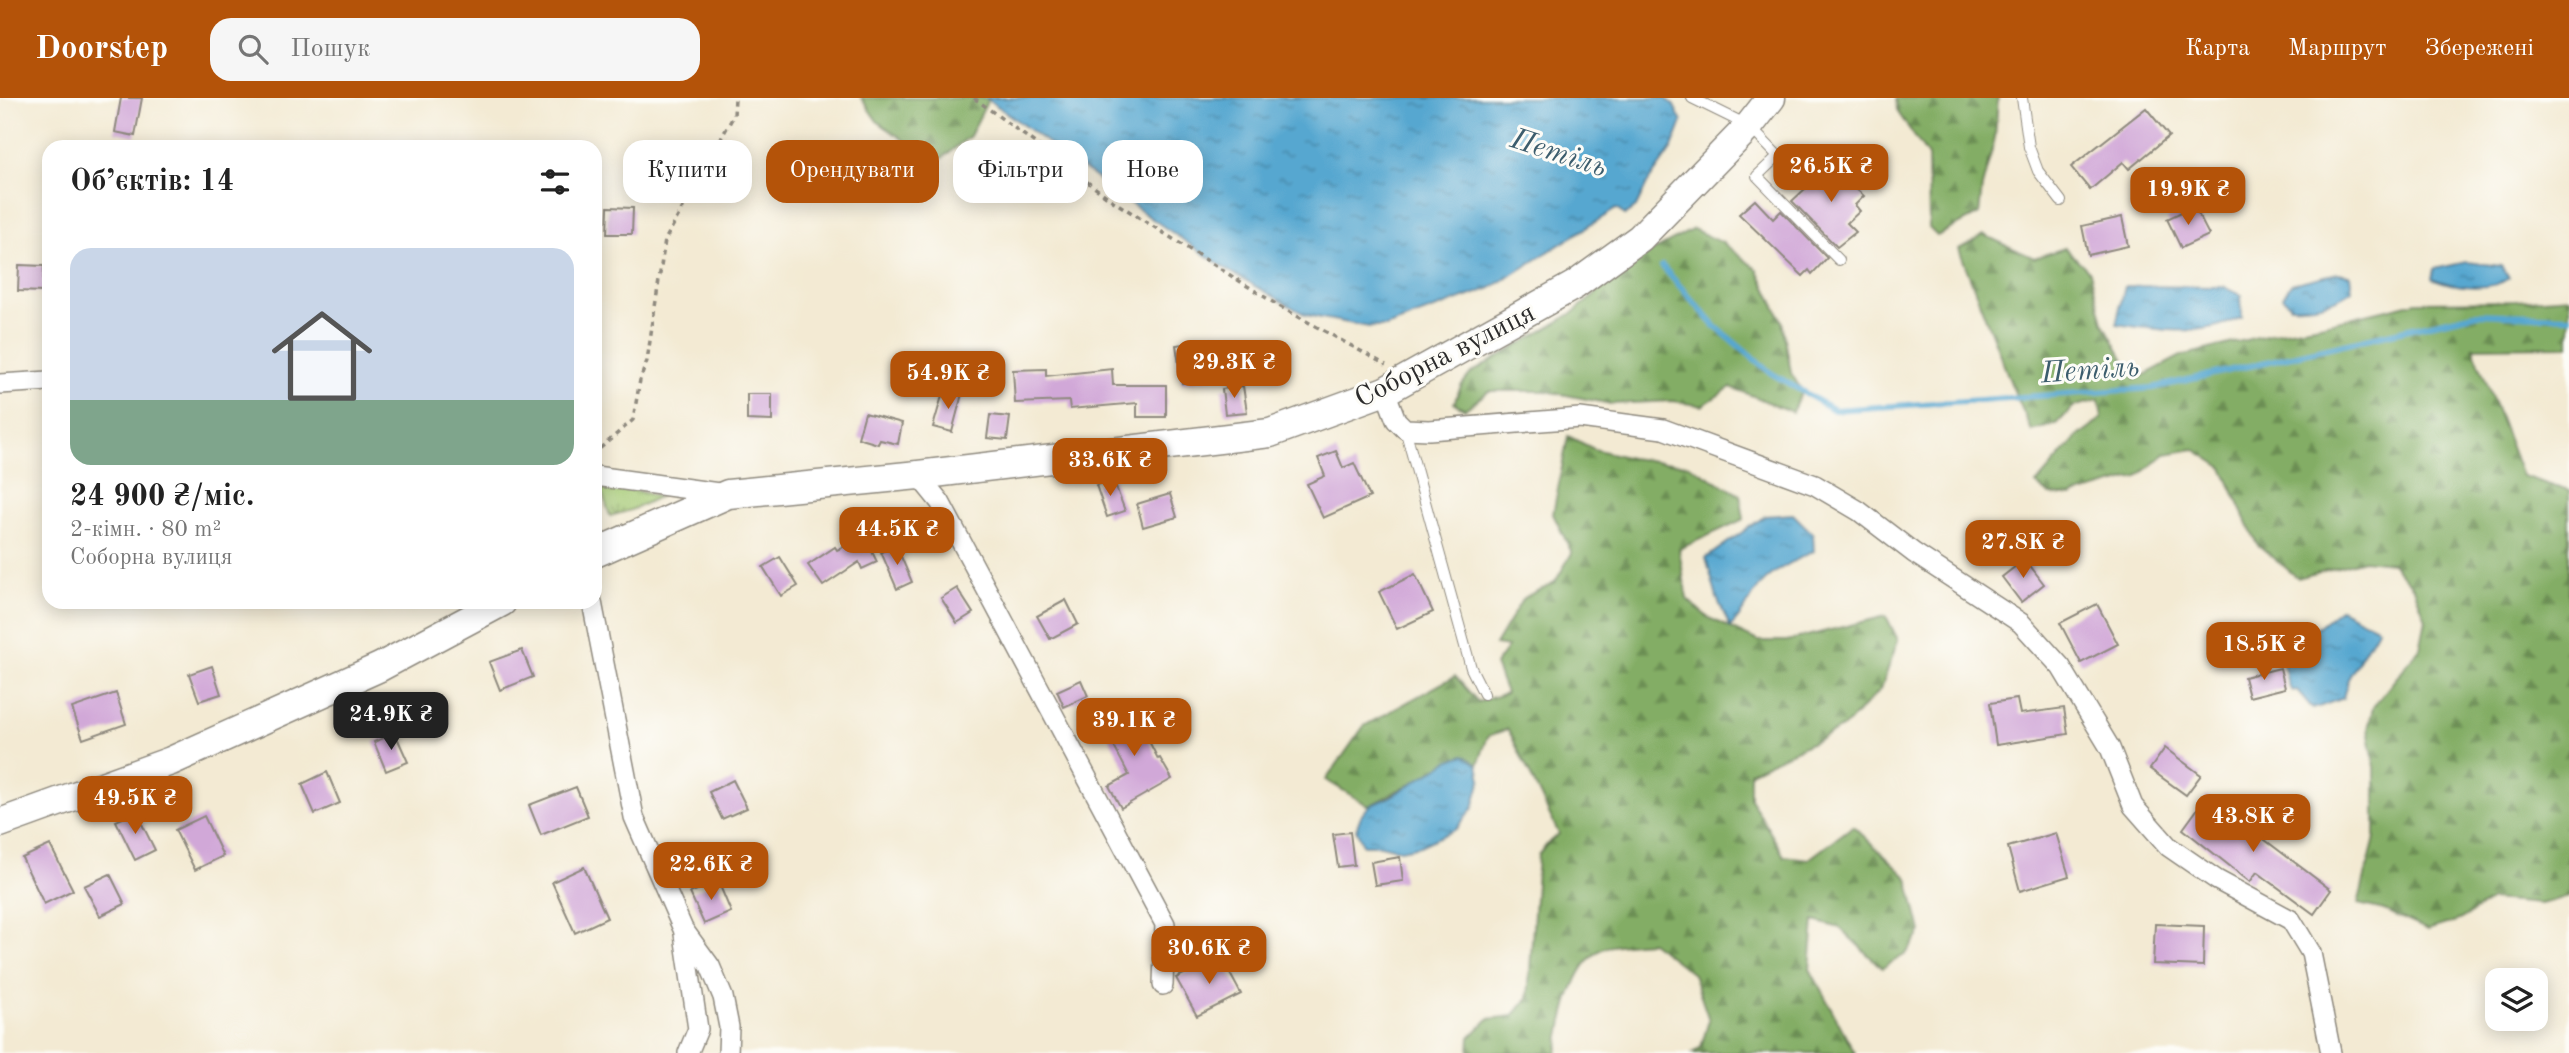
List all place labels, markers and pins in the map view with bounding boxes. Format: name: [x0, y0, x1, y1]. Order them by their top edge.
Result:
pin: 26.5K ₴: [1766, 144, 1896, 204]
pin: 19.9K ₴: [2123, 167, 2253, 227]
pin: 29.3K ₴: [1169, 341, 1299, 400]
pin: 54.9K ₴: [883, 352, 1013, 411]
pin: 33.6K ₴: [1045, 438, 1175, 498]
pin: 44.5K ₴: [832, 508, 962, 567]
pin: 27.8K ₴: [1958, 520, 2088, 580]
pin: 18.5K ₴: [2199, 622, 2329, 682]
pin: 24.9K ₴: [326, 692, 456, 752]
pin: 39.1K ₴: [1069, 698, 1199, 758]
pin: 49.5K ₴: [70, 776, 200, 836]
pin: 43.8K ₴: [2188, 794, 2318, 854]
pin: 22.6K ₴: [646, 842, 776, 902]
pin: 30.6K ₴: [1144, 926, 1274, 986]

